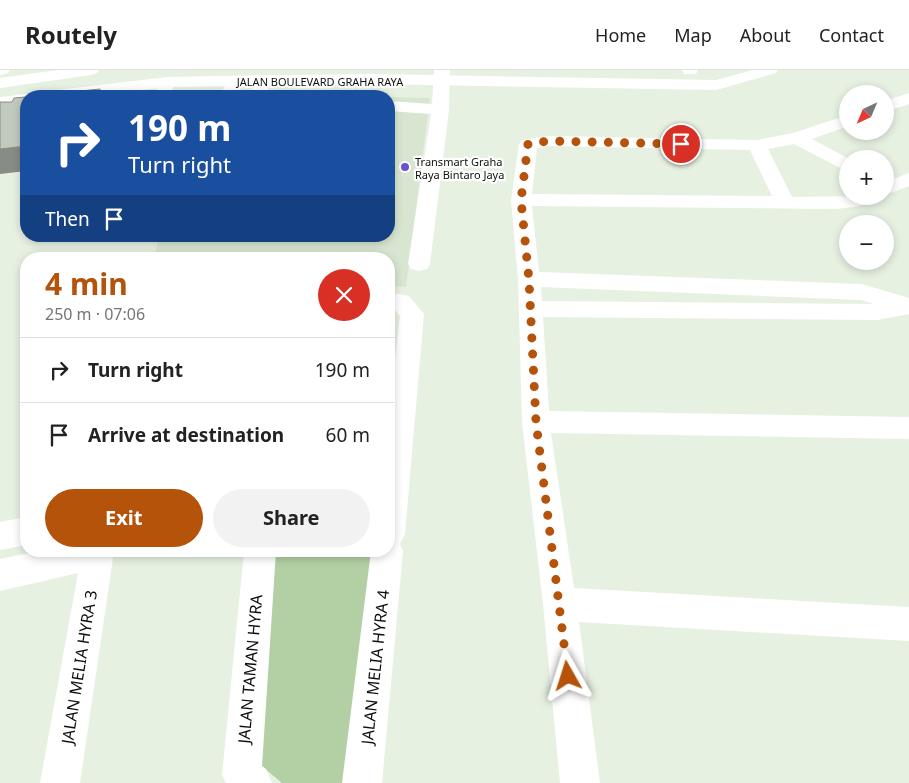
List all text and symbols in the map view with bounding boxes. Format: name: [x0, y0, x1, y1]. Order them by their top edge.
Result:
text: Routely: [25, 18, 117, 51]
text: Home: [595, 23, 646, 47]
text: Map: [674, 23, 712, 47]
text: About: [740, 23, 791, 47]
text: Contact: [819, 23, 884, 47]
street label: JALAN BOULEVARD GRAHA RAYA: [236, 74, 404, 89]
north arrow: [839, 85, 894, 140]
map controls: [839, 85, 894, 270]
text: 190 m: [128, 104, 231, 151]
icon: right: [45, 110, 110, 175]
pin: [660, 123, 702, 165]
icon: arrive: [667, 130, 695, 158]
text: Turn right: [128, 149, 231, 179]
button: +: [839, 150, 894, 205]
place label: Transmart Graha Raya Bintaro Jaya: [415, 154, 504, 182]
marker: Transmart Graha Raya Bintaro Jaya: [399, 161, 411, 173]
icon: arrive: [100, 205, 128, 233]
text: Then: [45, 206, 90, 232]
button: −: [839, 215, 894, 270]
text: 4 min: [45, 263, 128, 304]
button: close: [318, 269, 370, 321]
text: 250 m · 07:06: [45, 303, 145, 325]
icon: right: [45, 356, 73, 384]
text: Turn right: [88, 357, 183, 383]
text: 190 m: [315, 357, 370, 383]
icon: arrive: [45, 421, 73, 449]
text: Arrive at destination: [88, 422, 284, 448]
text: 60 m: [326, 422, 370, 448]
button: Exit: [45, 489, 203, 547]
button: Share: [213, 489, 370, 547]
street label: JALAN MELIA HYRA 3: [56, 588, 102, 748]
street label: JALAN MELIA HYRA 4: [356, 589, 394, 747]
street label: JALAN TAMAN HYRA: [232, 593, 268, 747]
position arrow: [541, 649, 593, 701]

